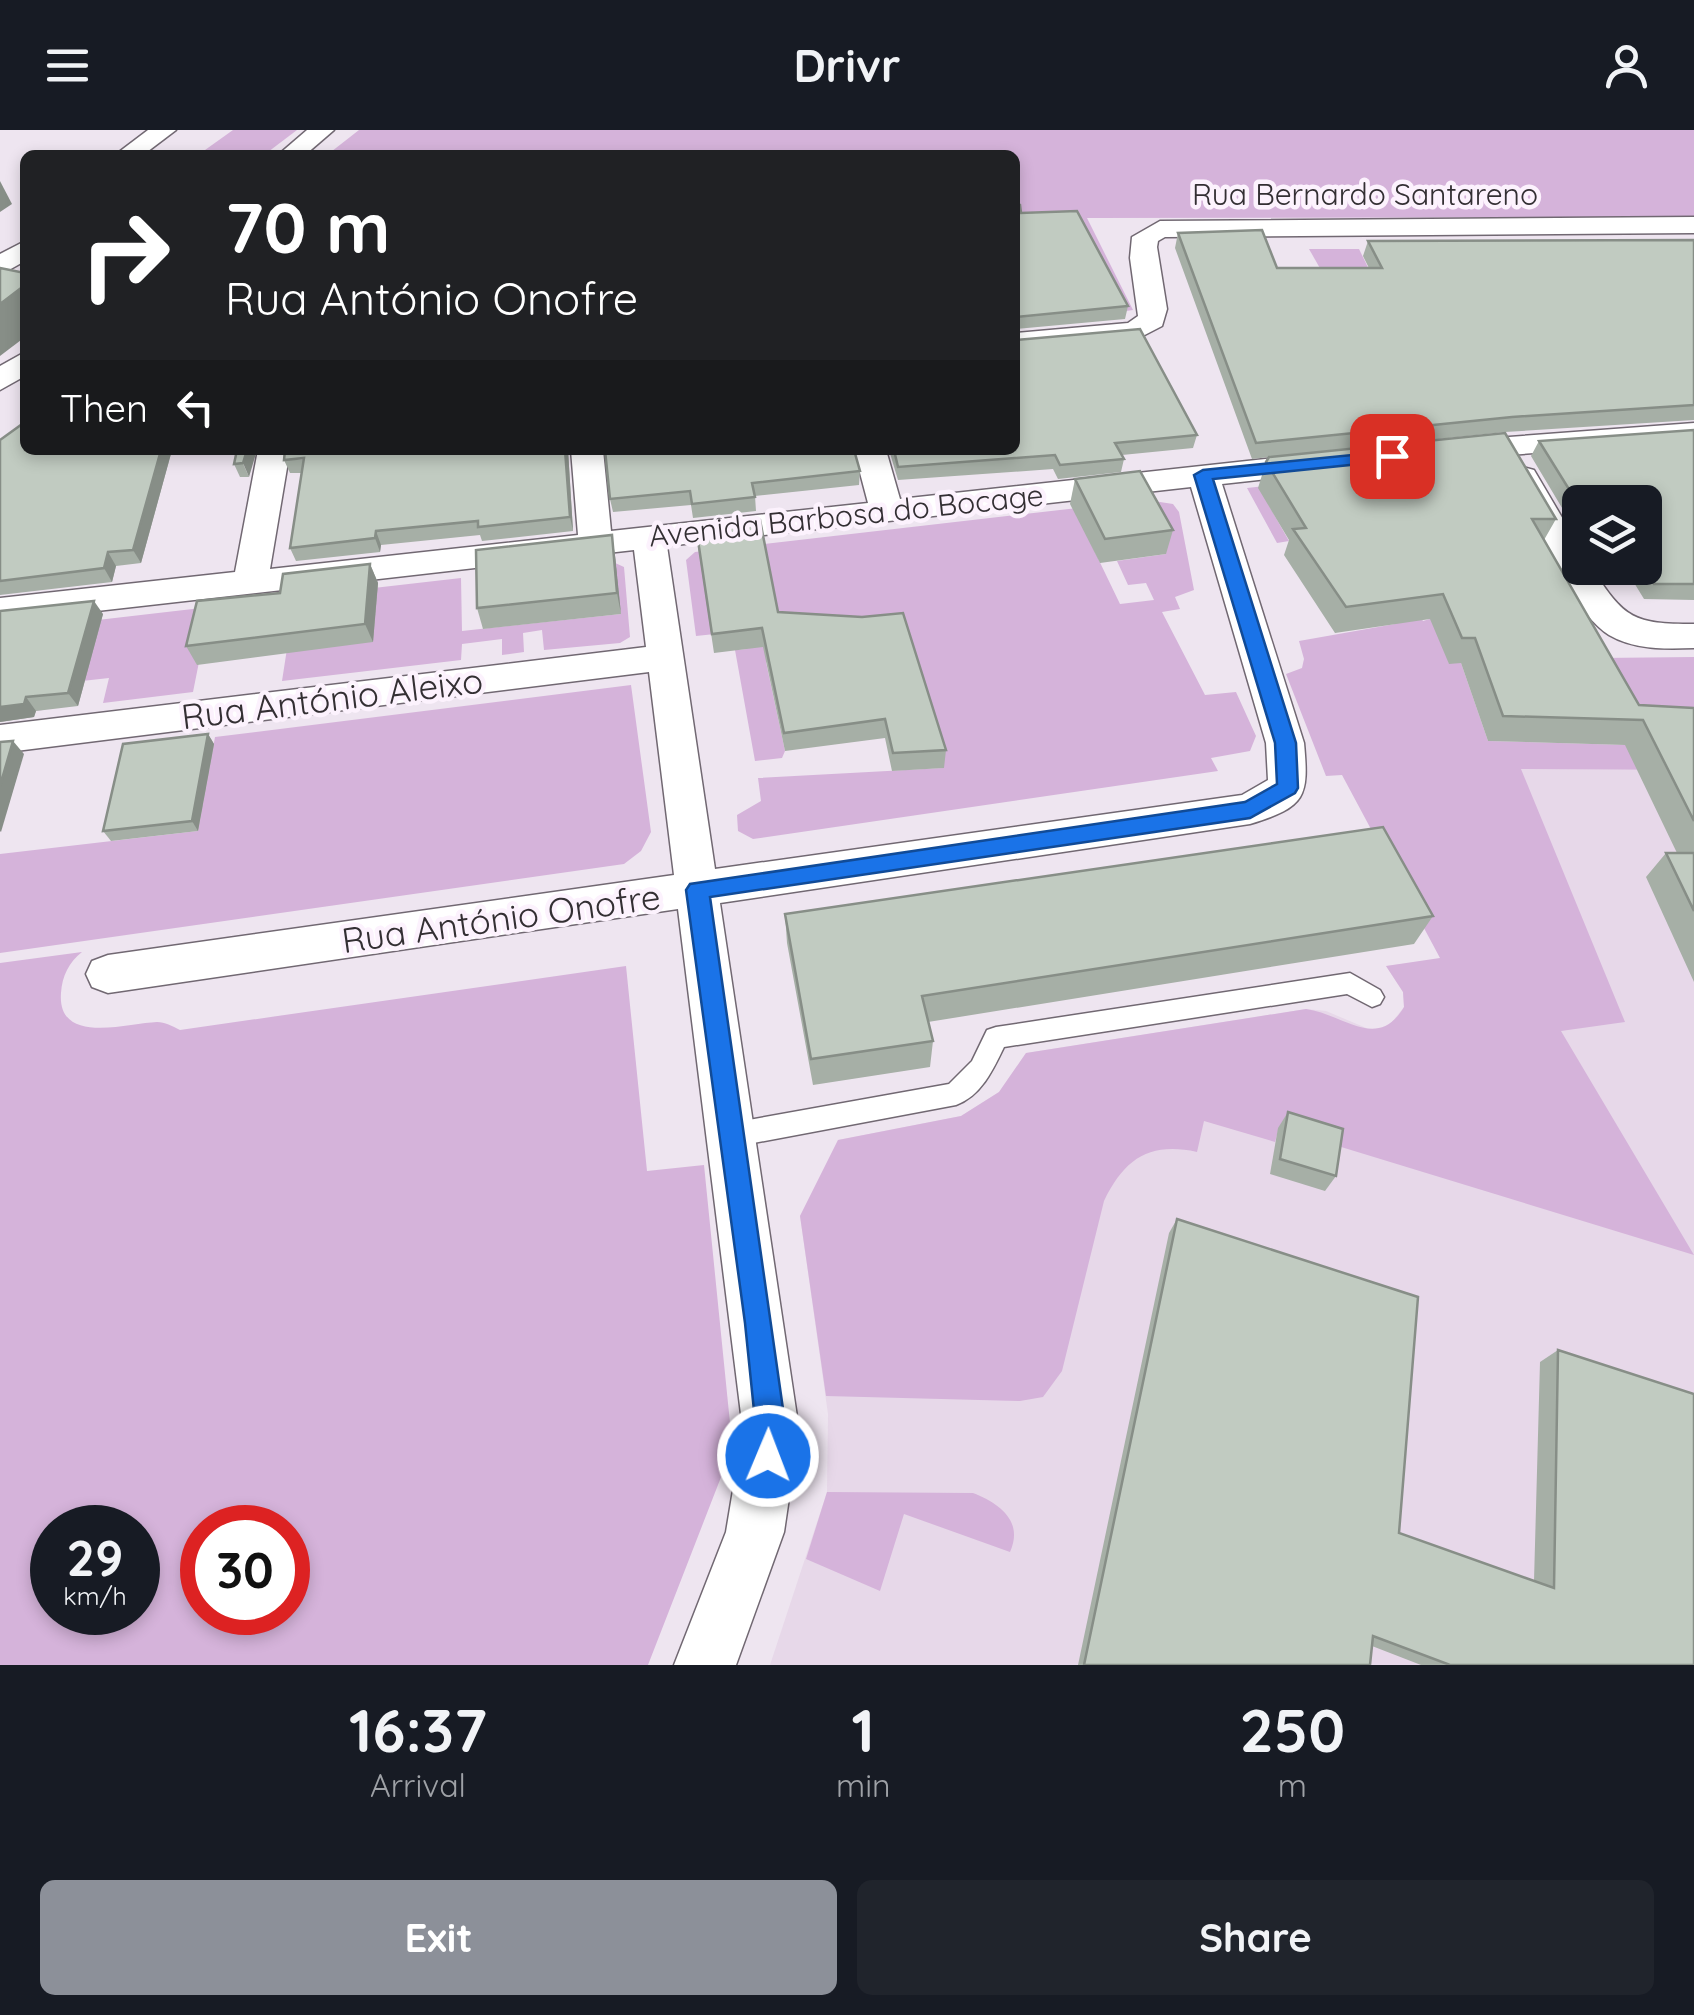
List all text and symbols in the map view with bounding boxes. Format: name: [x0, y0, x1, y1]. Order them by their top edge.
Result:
text: Drivr: [793, 37, 901, 93]
icon: menu: [40, 38, 95, 93]
icon: person: [1599, 38, 1654, 93]
street label: Rua Bernardo Santareno: [1192, 175, 1538, 213]
text: 70 m: [225, 183, 391, 271]
icon: right: [60, 190, 190, 320]
text: Rua António Onofre: [225, 270, 638, 326]
icon: left: [168, 380, 223, 435]
text: Then: [60, 384, 148, 432]
pin: [1350, 414, 1435, 499]
icon: arrive: [1365, 429, 1420, 484]
street label: Avenida Barbosa do Bocage: [647, 475, 1045, 555]
map controls: [1562, 485, 1662, 585]
button: layers: [1562, 485, 1662, 585]
street label: Rua António Aleixo: [179, 658, 485, 738]
street label: Rua António Onofre: [339, 874, 663, 962]
position arrow: [716, 1404, 820, 1508]
speed limit sign: 30: [180, 1505, 310, 1635]
text: 29: [67, 1526, 123, 1589]
text: km/h: [63, 1580, 127, 1611]
text: 16:37: [349, 1692, 487, 1767]
text: 1: [852, 1692, 875, 1767]
text: 250: [1239, 1692, 1345, 1767]
text: Arrival: [370, 1765, 466, 1805]
text: min: [836, 1765, 891, 1805]
text: m: [1278, 1765, 1307, 1805]
button: Exit: [40, 1880, 837, 1995]
button: Share: [857, 1880, 1654, 1995]

